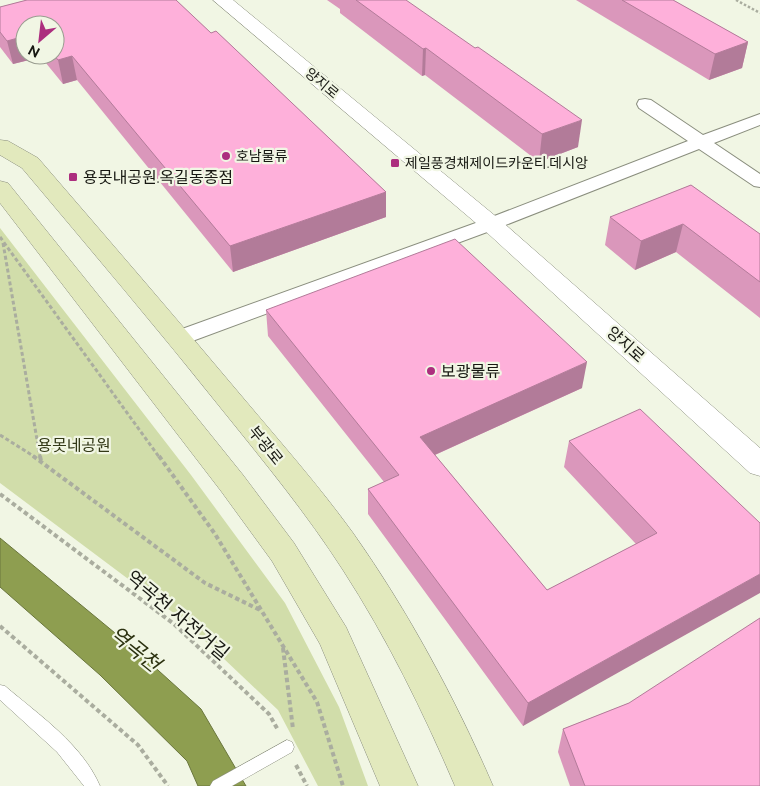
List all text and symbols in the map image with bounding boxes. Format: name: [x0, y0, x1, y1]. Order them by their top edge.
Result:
north arrow: [15, 15, 65, 65]
text: N: [25, 42, 42, 61]
street label: 양지로: [302, 64, 342, 102]
place label: 호남물류: [236, 148, 288, 164]
marker: 호남물류: [220, 150, 232, 162]
place label: 제일풍경채제이드카운티.데시앙: [405, 155, 588, 171]
marker: 제일풍경채제이드카운티.데시앙: [389, 157, 401, 169]
place label: 용못내공원.옥길동종점: [83, 168, 233, 187]
marker: 용못내공원.옥길동종점: [67, 171, 79, 183]
street label: 양지로: [603, 323, 649, 366]
place label: 보광물류: [441, 362, 500, 381]
marker: 보광물류: [425, 365, 437, 377]
street label: 부광로: [244, 422, 287, 469]
park label: 용못네공원: [37, 436, 111, 455]
street label: 역곡천 자전거길: [122, 565, 234, 665]
water label: 역곡천: [105, 621, 165, 677]

